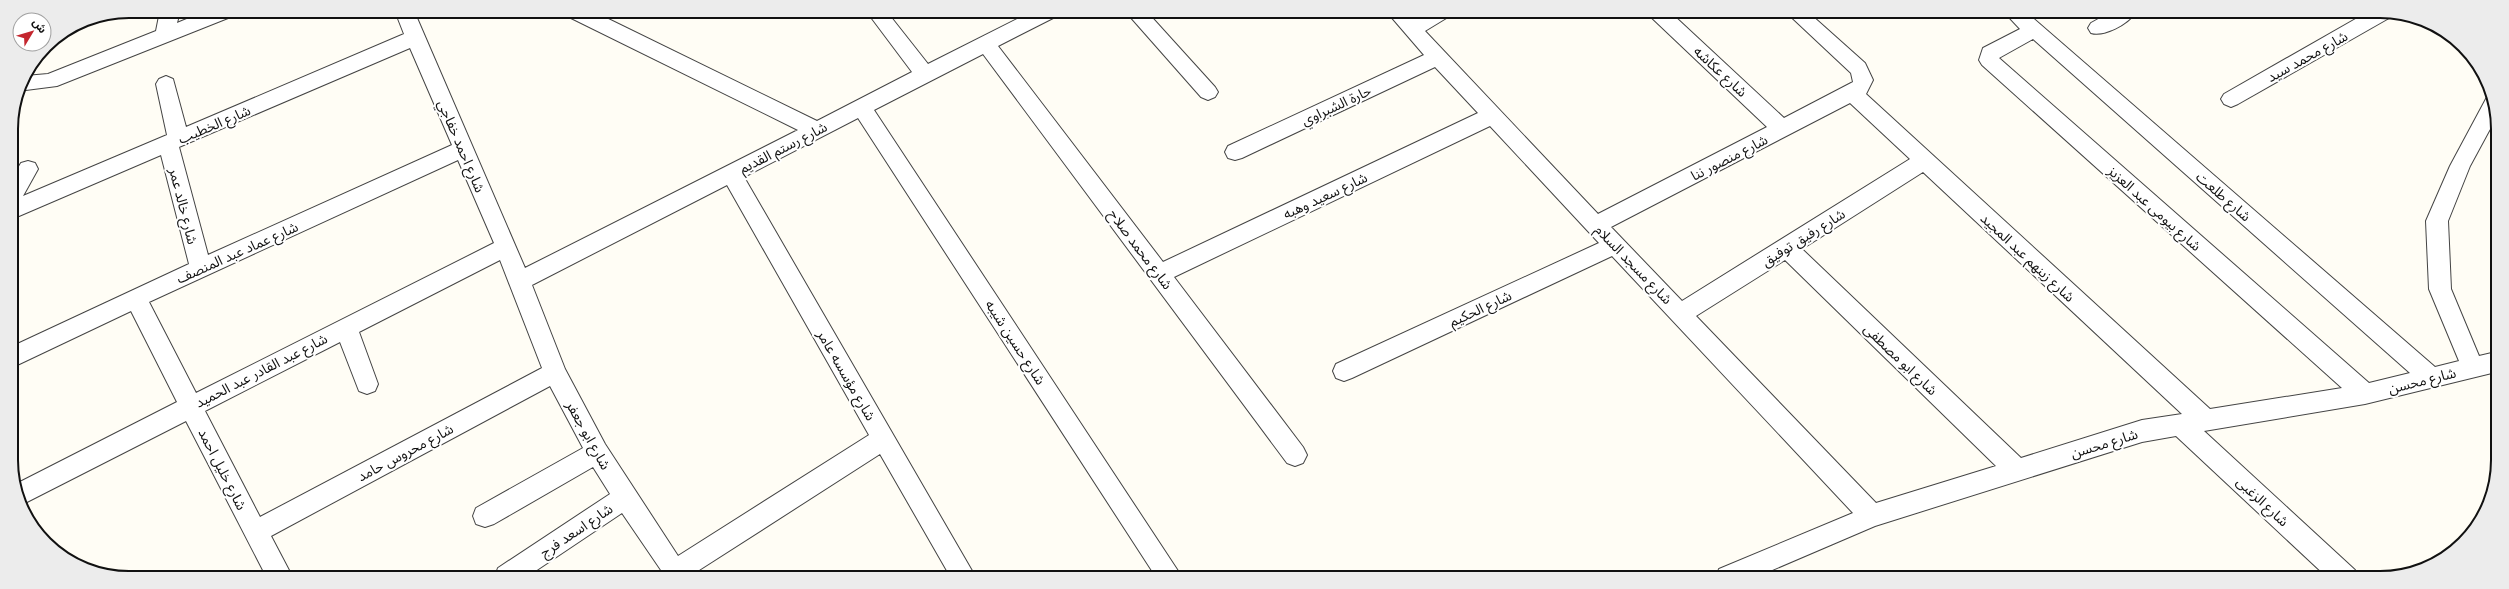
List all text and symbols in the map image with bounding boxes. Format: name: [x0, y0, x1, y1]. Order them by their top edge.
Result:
north arrow: [12, 12, 52, 52]
text: ش: [30, 16, 50, 36]
street label: شارع محمد سيد: [2263, 26, 2352, 88]
street label: شارع عكاشه: [1689, 41, 1752, 102]
street label: حارة الشبراوي: [1298, 81, 1375, 132]
street label: شارع احمد خفاجي: [432, 97, 490, 196]
street label: شارع الخطيب: [175, 100, 254, 150]
street label: شارع رستم القديم: [736, 117, 831, 179]
street label: شارع منصور ننا: [1687, 129, 1772, 186]
street label: شارع بيومى عبد العزيز: [2102, 160, 2206, 256]
street label: شارع خالد عمر: [163, 165, 203, 247]
street label: شارع سعيد وهبه: [1280, 167, 1371, 225]
street label: شارع طلعت: [2191, 167, 2256, 227]
street label: شارع رفيق توفيق: [1758, 204, 1849, 272]
street label: شارع محمد صلاح: [1103, 205, 1177, 294]
street label: شارع زينهم عبد المجيد: [1976, 208, 2079, 307]
street label: شارع عماد عبد المنصف: [173, 217, 302, 289]
street label: شارع مسجد السلام: [1590, 220, 1677, 309]
street label: شارع الحكيم: [1446, 285, 1515, 333]
street label: شارع حسين شيبه: [980, 296, 1051, 389]
street label: شارع ابو مصطفى: [1859, 319, 1942, 400]
street label: شارع مؤسسه عامر: [811, 325, 881, 425]
street label: شارع عبد القادر عبد الحميد: [192, 328, 331, 413]
street label: شارع محسن: [2386, 362, 2458, 400]
street label: شارع ابو جعفر: [560, 396, 616, 474]
street label: شارع محروس حامد: [354, 419, 457, 487]
street label: شارع محسن: [2068, 424, 2140, 464]
street label: شارع خليل احمد: [193, 425, 252, 514]
street label: شارع الزغبى: [2231, 472, 2293, 532]
street label: شارع اسعد فرج: [536, 499, 617, 563]

